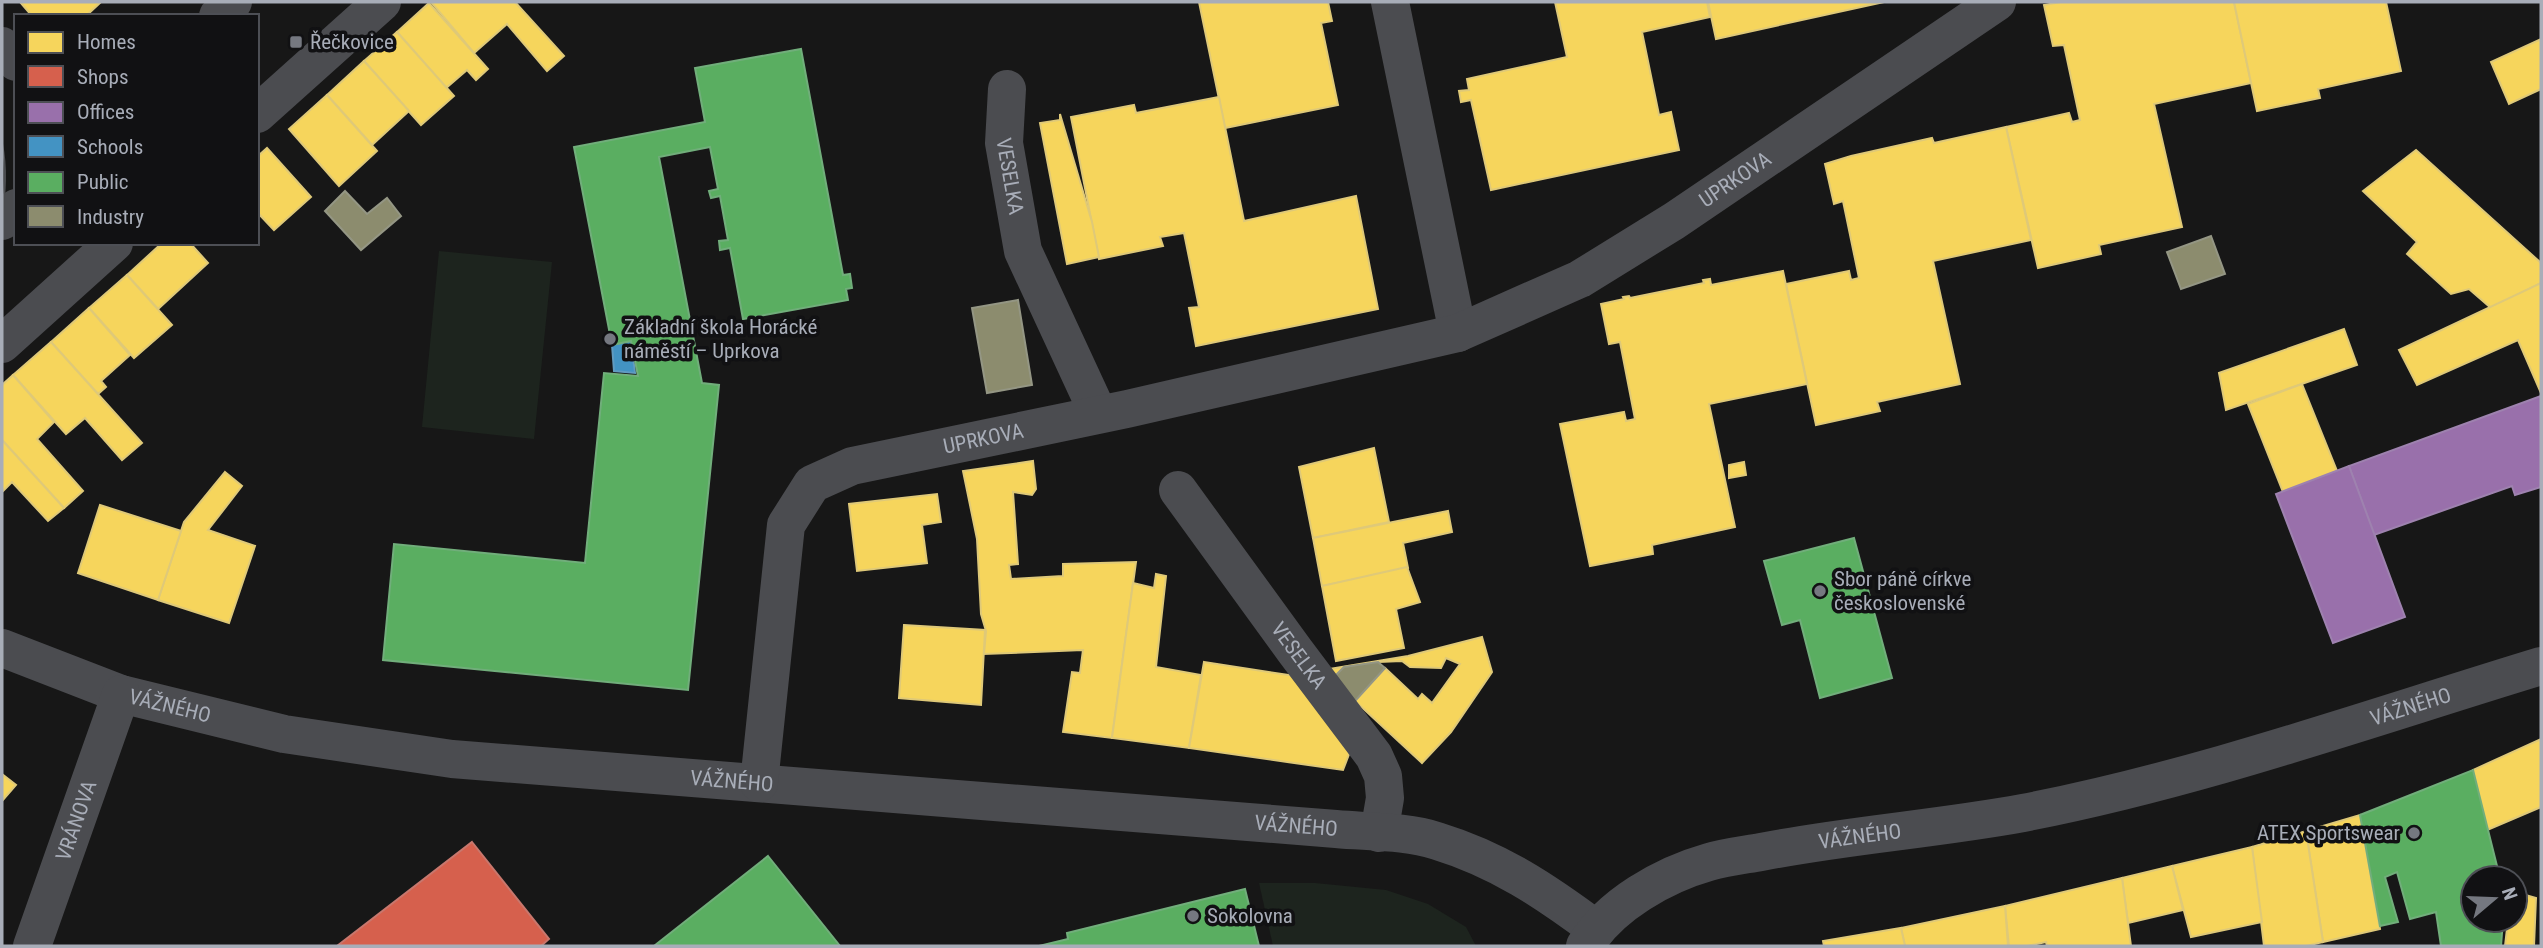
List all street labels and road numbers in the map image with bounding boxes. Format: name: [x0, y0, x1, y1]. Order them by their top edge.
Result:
street label: VESELKA: [991, 136, 1028, 216]
street label: UPRKOVA: [1695, 147, 1775, 212]
street label: UPRKOVA: [941, 419, 1026, 459]
street label: VESELKA: [1266, 618, 1331, 694]
street label: VÁŽNÉHO: [2367, 683, 2454, 731]
street label: VÁŽNÉHO: [127, 684, 213, 728]
street label: VÁŽNÉHO: [689, 766, 774, 796]
street label: VRÁNOVA: [51, 777, 102, 864]
street label: VÁŽNÉHO: [1254, 811, 1339, 841]
street label: VÁŽNÉHO: [1817, 819, 1903, 854]

